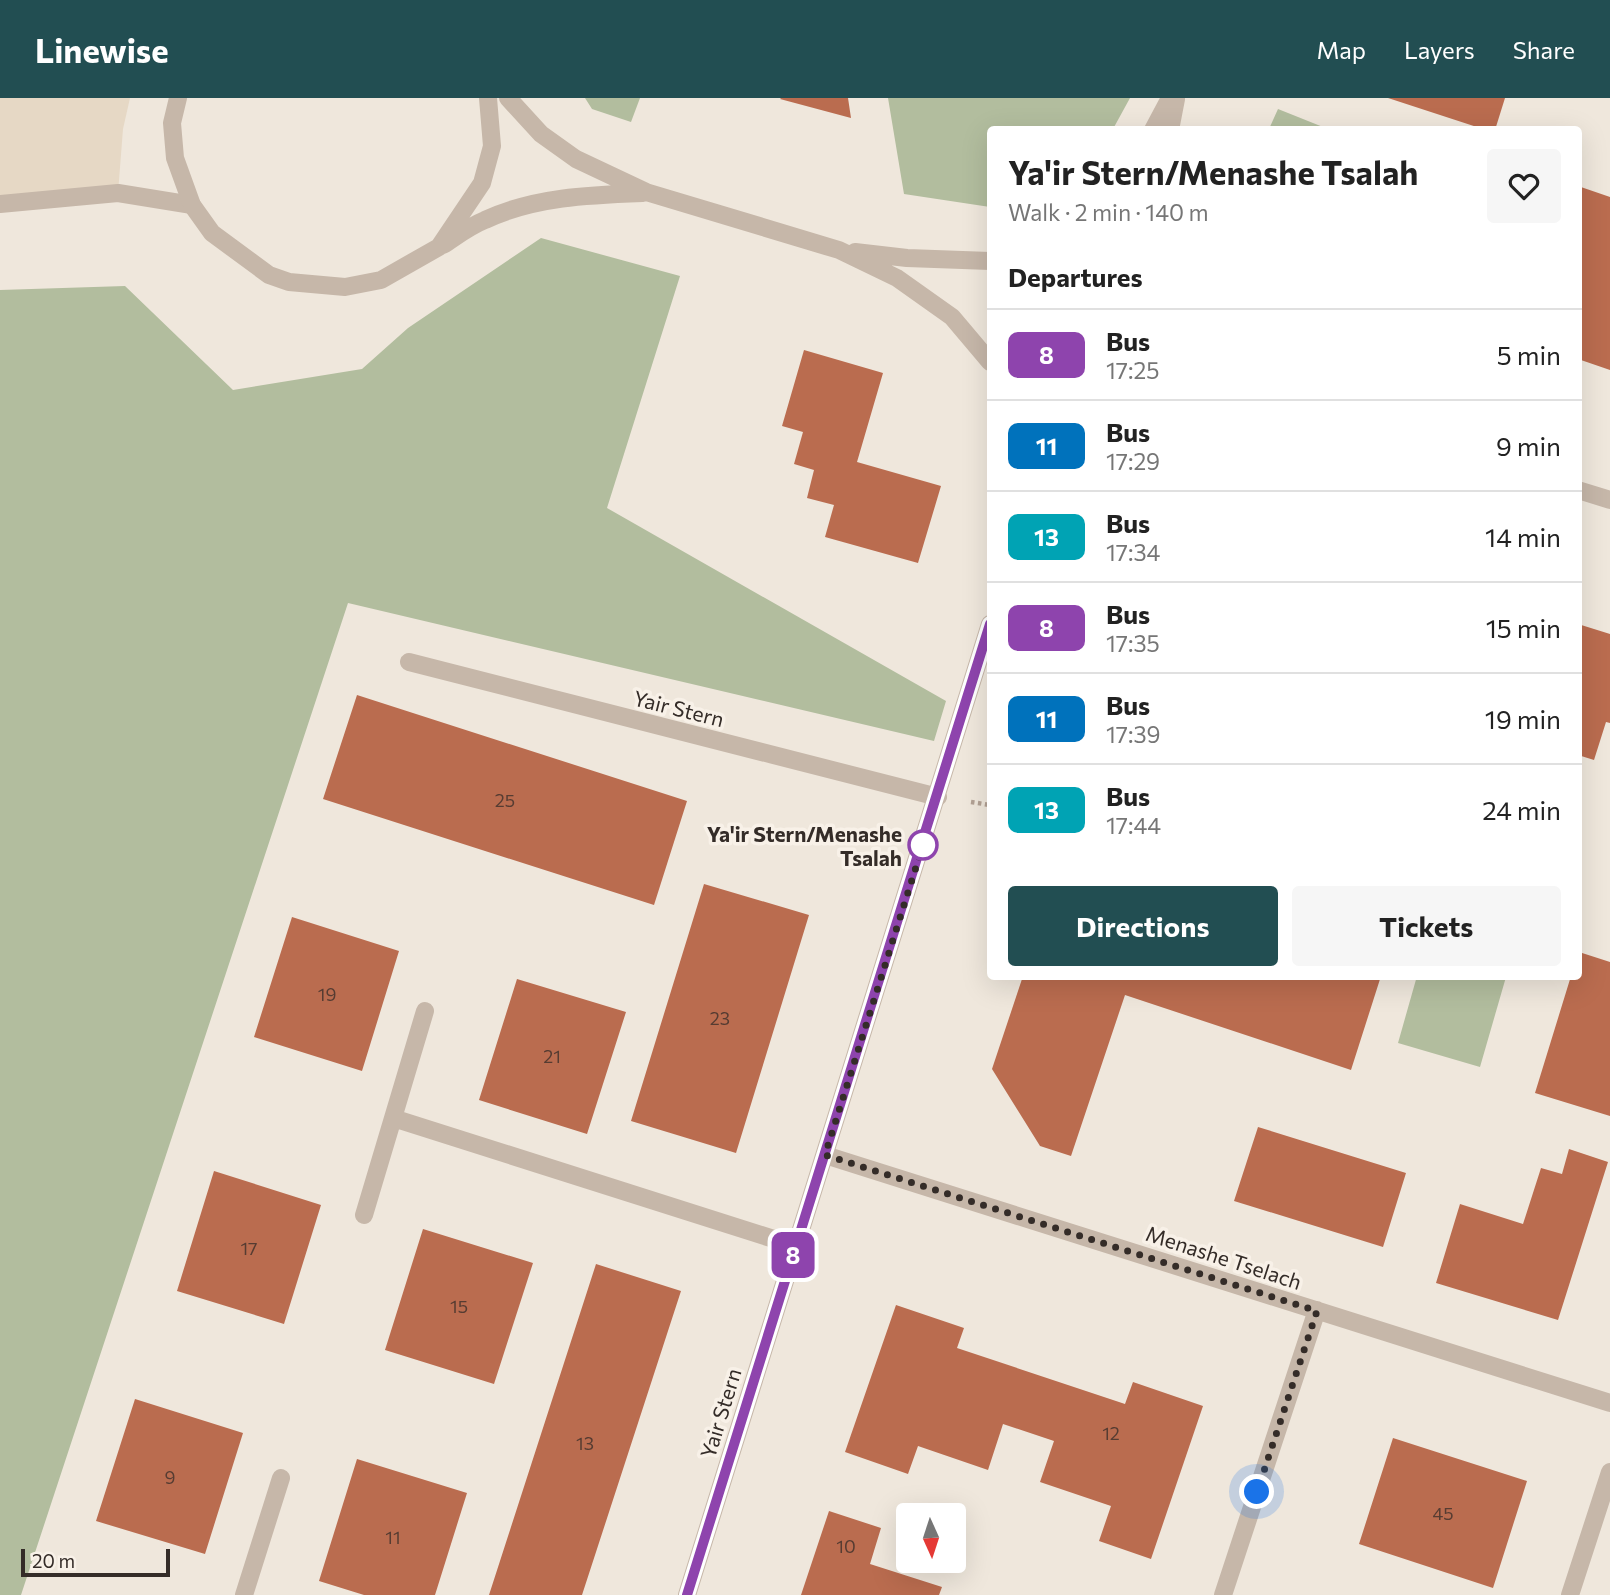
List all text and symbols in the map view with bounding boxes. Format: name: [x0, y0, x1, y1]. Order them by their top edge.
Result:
text: Linewise: [35, 29, 169, 70]
text: Map: [1317, 35, 1366, 64]
text: Layers: [1404, 35, 1475, 64]
text: Share: [1513, 35, 1575, 64]
button: heart: [1487, 149, 1561, 223]
text: Ya'ir Stern/Menashe Tsalah: [1008, 151, 1418, 192]
text: Walk · 2 min · 140 m: [1008, 198, 1208, 226]
text: Departures: [1008, 261, 1143, 292]
text: Bus: [1106, 325, 1150, 356]
text: 5 min: [1497, 339, 1561, 370]
text: 8: [1039, 340, 1054, 369]
text: 17:25: [1106, 356, 1159, 384]
text: Bus: [1106, 416, 1150, 447]
text: 9 min: [1496, 430, 1561, 461]
text: 11: [1036, 431, 1057, 460]
text: 17:29: [1106, 447, 1160, 475]
text: Bus: [1106, 507, 1150, 538]
text: 14 min: [1485, 521, 1561, 552]
text: 13: [1034, 522, 1059, 551]
text: 17:34: [1106, 538, 1160, 566]
text: Bus: [1106, 598, 1150, 629]
text: 15 min: [1486, 612, 1561, 643]
text: 8: [1039, 613, 1054, 642]
text: 17:35: [1106, 629, 1160, 657]
street label: Yair Stern: [631, 685, 727, 731]
text: Bus: [1106, 689, 1150, 720]
text: 19 min: [1485, 703, 1561, 734]
text: 11: [1036, 704, 1057, 733]
text: 17:39: [1106, 720, 1161, 748]
text: Bus: [1106, 780, 1150, 811]
house number: 25: [495, 789, 515, 811]
text: 24 min: [1482, 794, 1561, 825]
text: 13: [1034, 795, 1059, 824]
text: 17:44: [1106, 811, 1161, 839]
place label: Ya'ir Stern/Menashe Tsalah: [707, 821, 902, 870]
marker: Ya'ir Stern/Menashe Tsalah: [908, 830, 938, 860]
button: Directions: [1008, 886, 1278, 966]
button: Tickets: [1292, 886, 1561, 966]
house number: 19: [318, 983, 336, 1005]
house number: 23: [710, 1007, 730, 1029]
house number: 21: [543, 1045, 561, 1067]
street label: Menashe Tselach: [1143, 1220, 1305, 1294]
line badge: 8: [770, 1232, 816, 1278]
house number: 17: [240, 1237, 258, 1259]
text: 8: [786, 1240, 800, 1269]
house number: 15: [450, 1295, 468, 1317]
street label: Yair Stern: [695, 1365, 745, 1461]
house number: 12: [1102, 1422, 1120, 1444]
house number: 13: [576, 1432, 594, 1454]
house number: 9: [165, 1466, 175, 1488]
your location: [1239, 1474, 1274, 1509]
house number: 45: [1432, 1502, 1454, 1524]
north arrow: [896, 1503, 966, 1573]
map controls: [896, 1503, 966, 1573]
house number: 11: [385, 1526, 401, 1548]
house number: 10: [836, 1535, 856, 1557]
scale bar: [21, 1546, 170, 1578]
text: 20 m: [32, 1549, 75, 1572]

